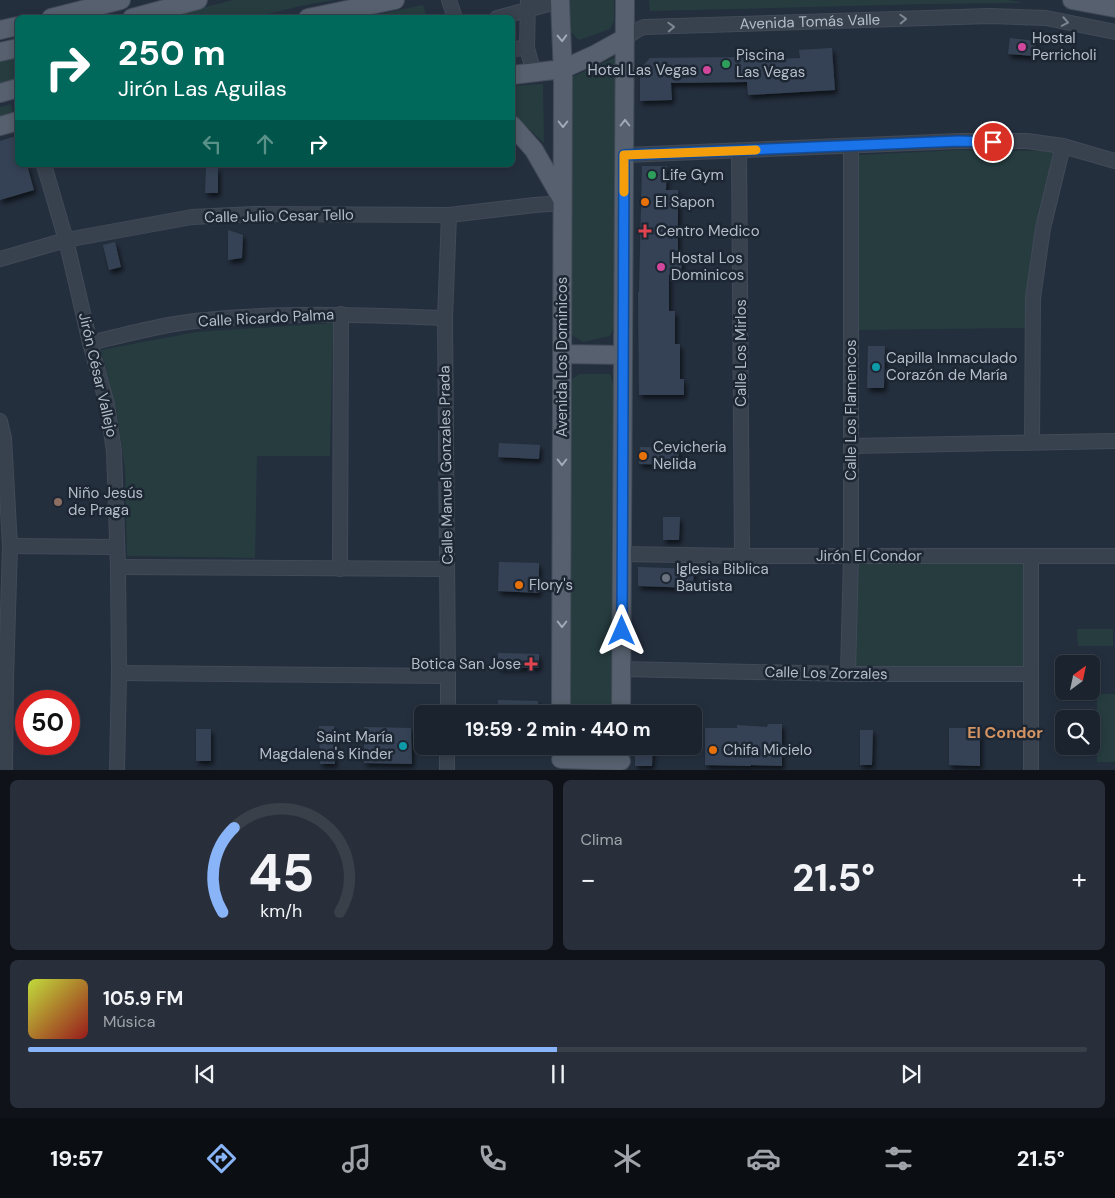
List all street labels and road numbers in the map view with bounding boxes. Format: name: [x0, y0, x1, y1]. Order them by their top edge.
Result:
street label: Avenida Tomás Valle: [739, 9, 881, 34]
street label: Calle Julio Cesar Tello: [204, 205, 354, 227]
street label: Avenida Los Dominicos: [552, 277, 572, 437]
street label: Calle Los Mirlos: [731, 299, 751, 407]
street label: Calle Ricardo Palma: [197, 304, 335, 332]
street label: Jirón César Vallejo: [74, 311, 122, 439]
street label: Calle Los Flamencos: [841, 339, 861, 481]
street label: Calle Manuel Gonzales Prada: [434, 365, 458, 565]
street label: Jirón El Condor: [816, 546, 922, 566]
street label: Calle Los Zorzales: [764, 662, 888, 684]

